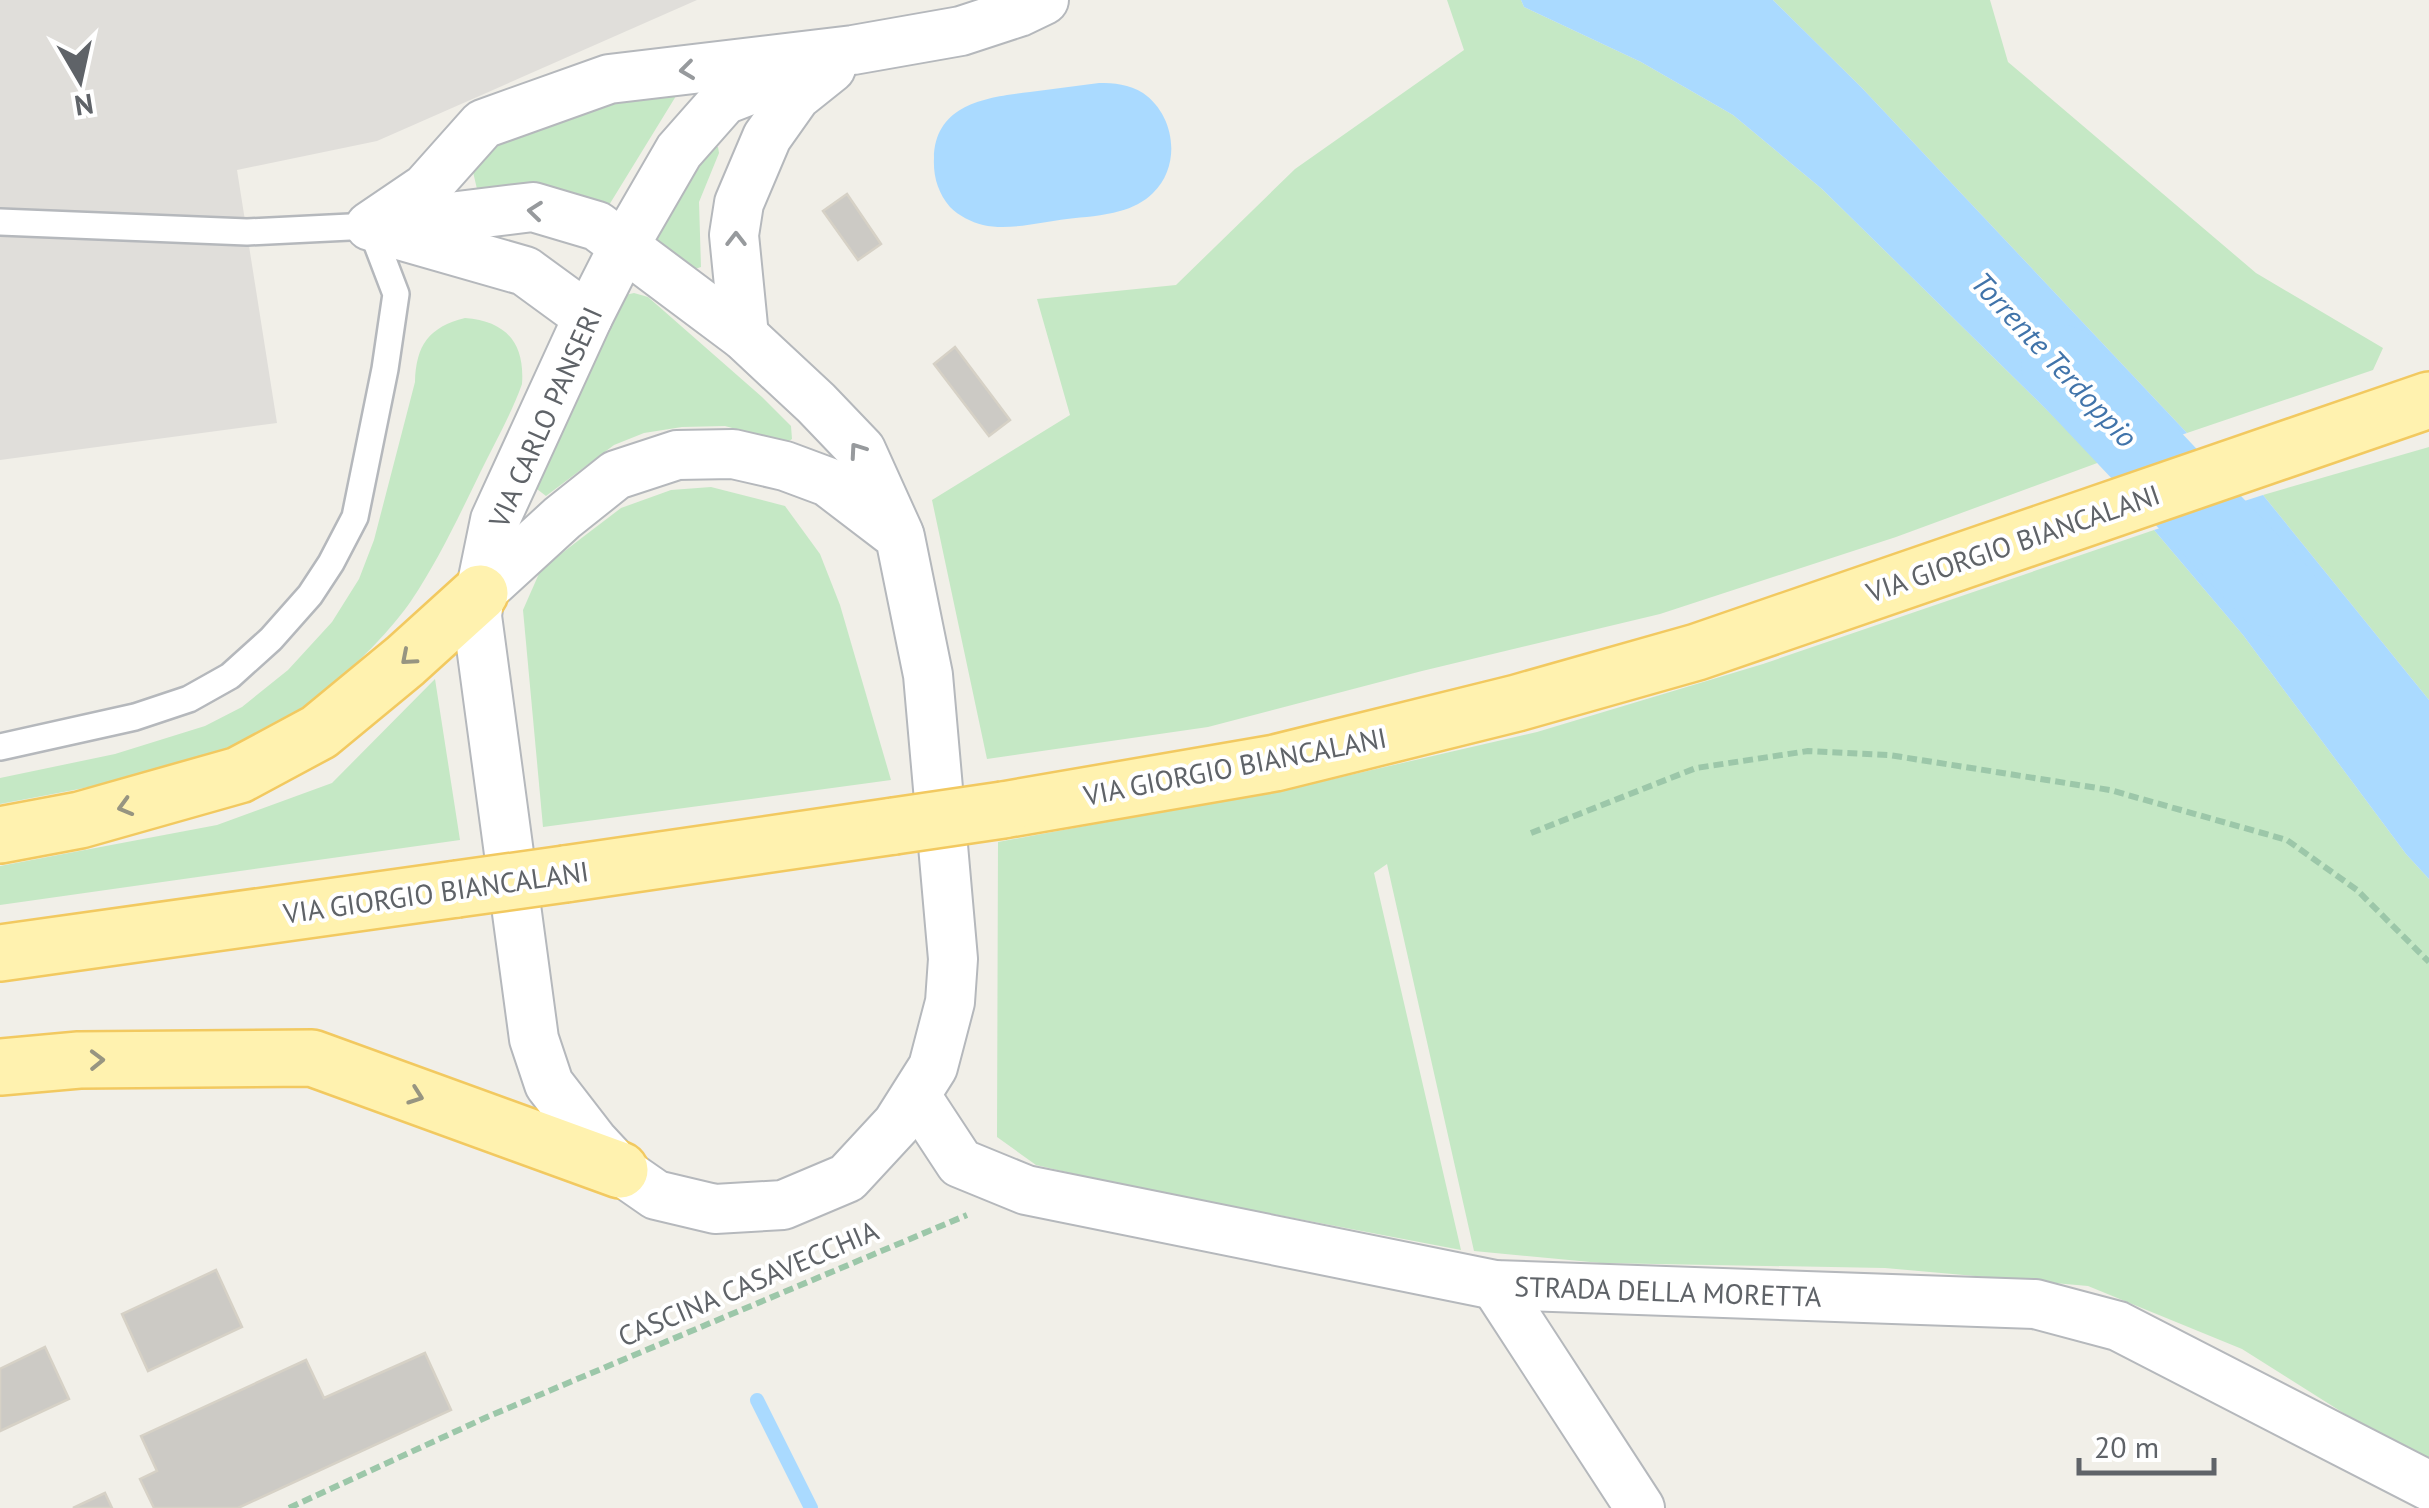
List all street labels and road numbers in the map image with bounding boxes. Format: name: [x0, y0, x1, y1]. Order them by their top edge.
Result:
street label: VIA CARLO PANSERI: [479, 301, 610, 534]
street label: VIA GIORGIO BIANCALANI: [1860, 475, 2165, 611]
street label: VIA GIORGIO BIANCALANI: [1079, 718, 1390, 814]
street label: VIA GIORGIO BIANCALANI: [280, 852, 591, 932]
street label: CASCINA CASAVECCHIA: [612, 1211, 884, 1355]
street label: STRADA DELLA MORETTA: [1514, 1267, 1823, 1315]

